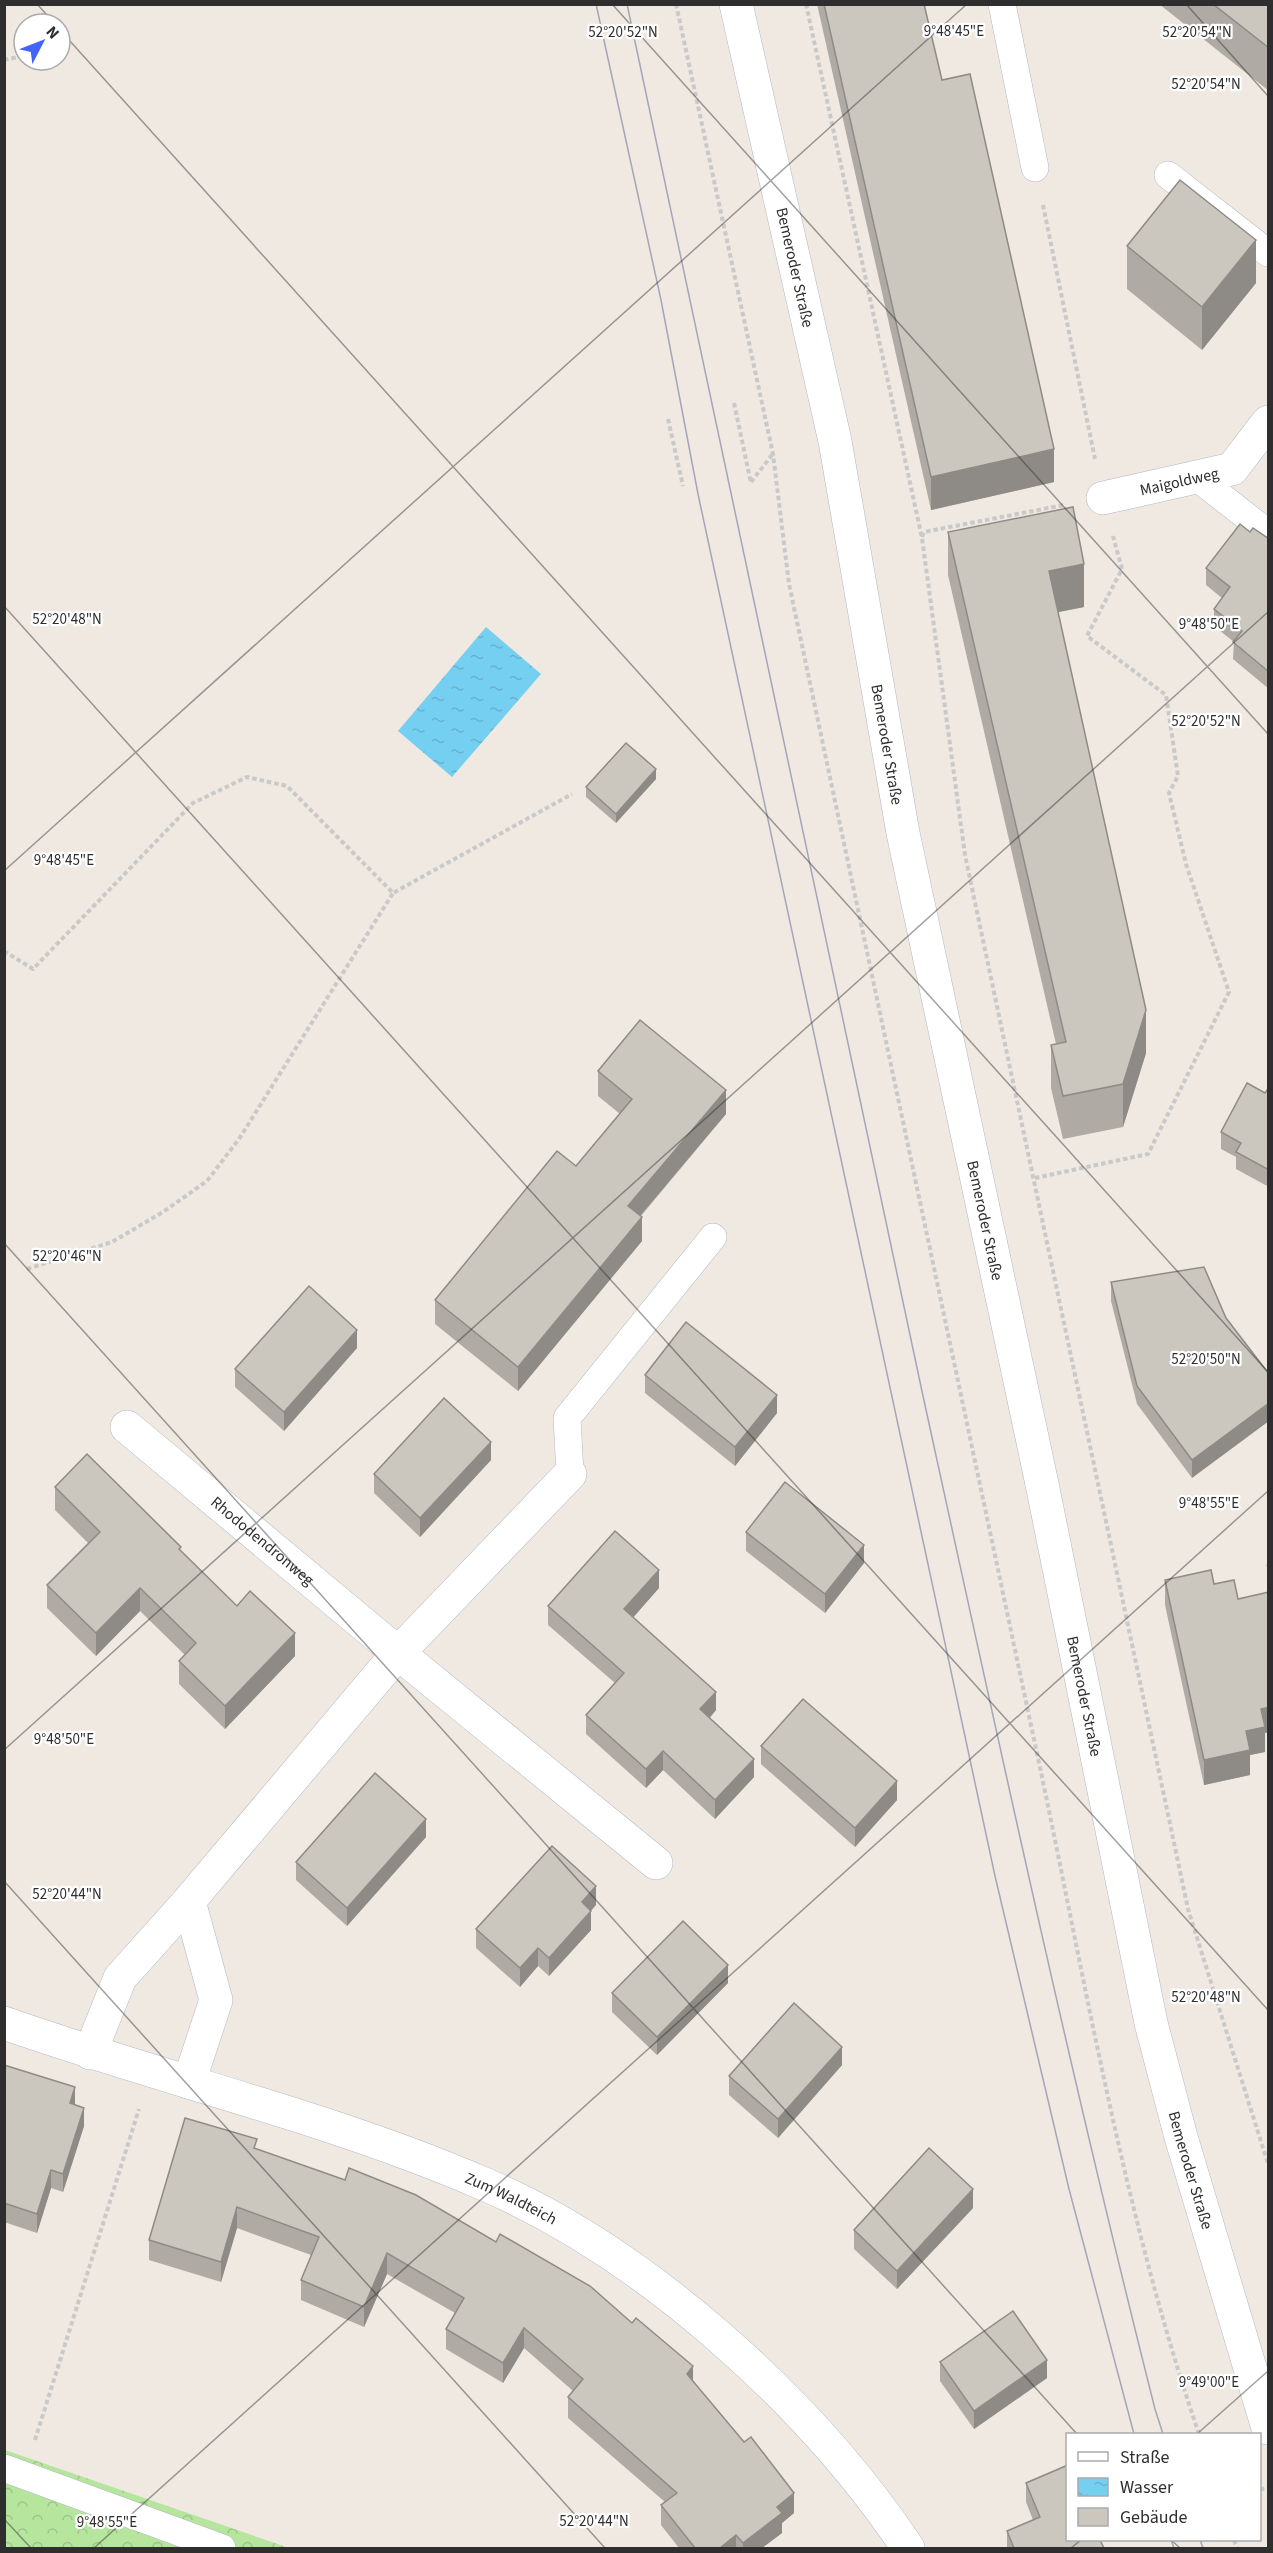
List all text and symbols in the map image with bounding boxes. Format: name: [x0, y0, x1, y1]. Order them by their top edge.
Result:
north arrow: [12, 12, 72, 72]
text: N: [41, 21, 64, 44]
text: 9°48'45"E: [924, 21, 984, 42]
text: 52°20'52"N: [588, 22, 658, 43]
text: 52°20'54"N: [1162, 22, 1232, 43]
text: 52°20'54"N: [1171, 74, 1241, 95]
street label: Bemeroder Straße: [770, 205, 819, 330]
street label: Maigoldweg: [1138, 462, 1221, 501]
text: 52°20'48"N: [32, 609, 102, 630]
text: 9°48'50"E: [1179, 614, 1239, 635]
street label: Bemeroder Straße: [865, 682, 908, 807]
text: 52°20'52"N: [1171, 711, 1241, 732]
text: 9°48'45"E: [34, 850, 94, 871]
street label: Bemeroder Straße: [961, 1158, 1008, 1283]
text: 52°20'46"N: [32, 1246, 102, 1267]
text: 52°20'50"N: [1171, 1349, 1241, 1370]
street label: Rhododendronweg: [206, 1491, 319, 1591]
text: 9°48'55"E: [1179, 1493, 1239, 1514]
street label: Bemeroder Straße: [1061, 1634, 1107, 1758]
text: 9°48'50"E: [34, 1729, 94, 1750]
text: 52°20'44"N: [32, 1884, 102, 1905]
text: 52°20'48"N: [1171, 1987, 1241, 2008]
street label: Bemeroder Straße: [1163, 2109, 1218, 2232]
street label: Zum Waldteich: [461, 2167, 561, 2230]
text: 9°49'00"E: [1179, 2372, 1239, 2393]
legend: [1066, 2433, 1261, 2541]
text: Straße: [1120, 2445, 1170, 2470]
text: Wasser: [1120, 2475, 1174, 2500]
text: Gebäude: [1120, 2505, 1188, 2530]
text: 52°20'44"N: [559, 2511, 629, 2532]
text: 9°48'55"E: [77, 2512, 137, 2533]

